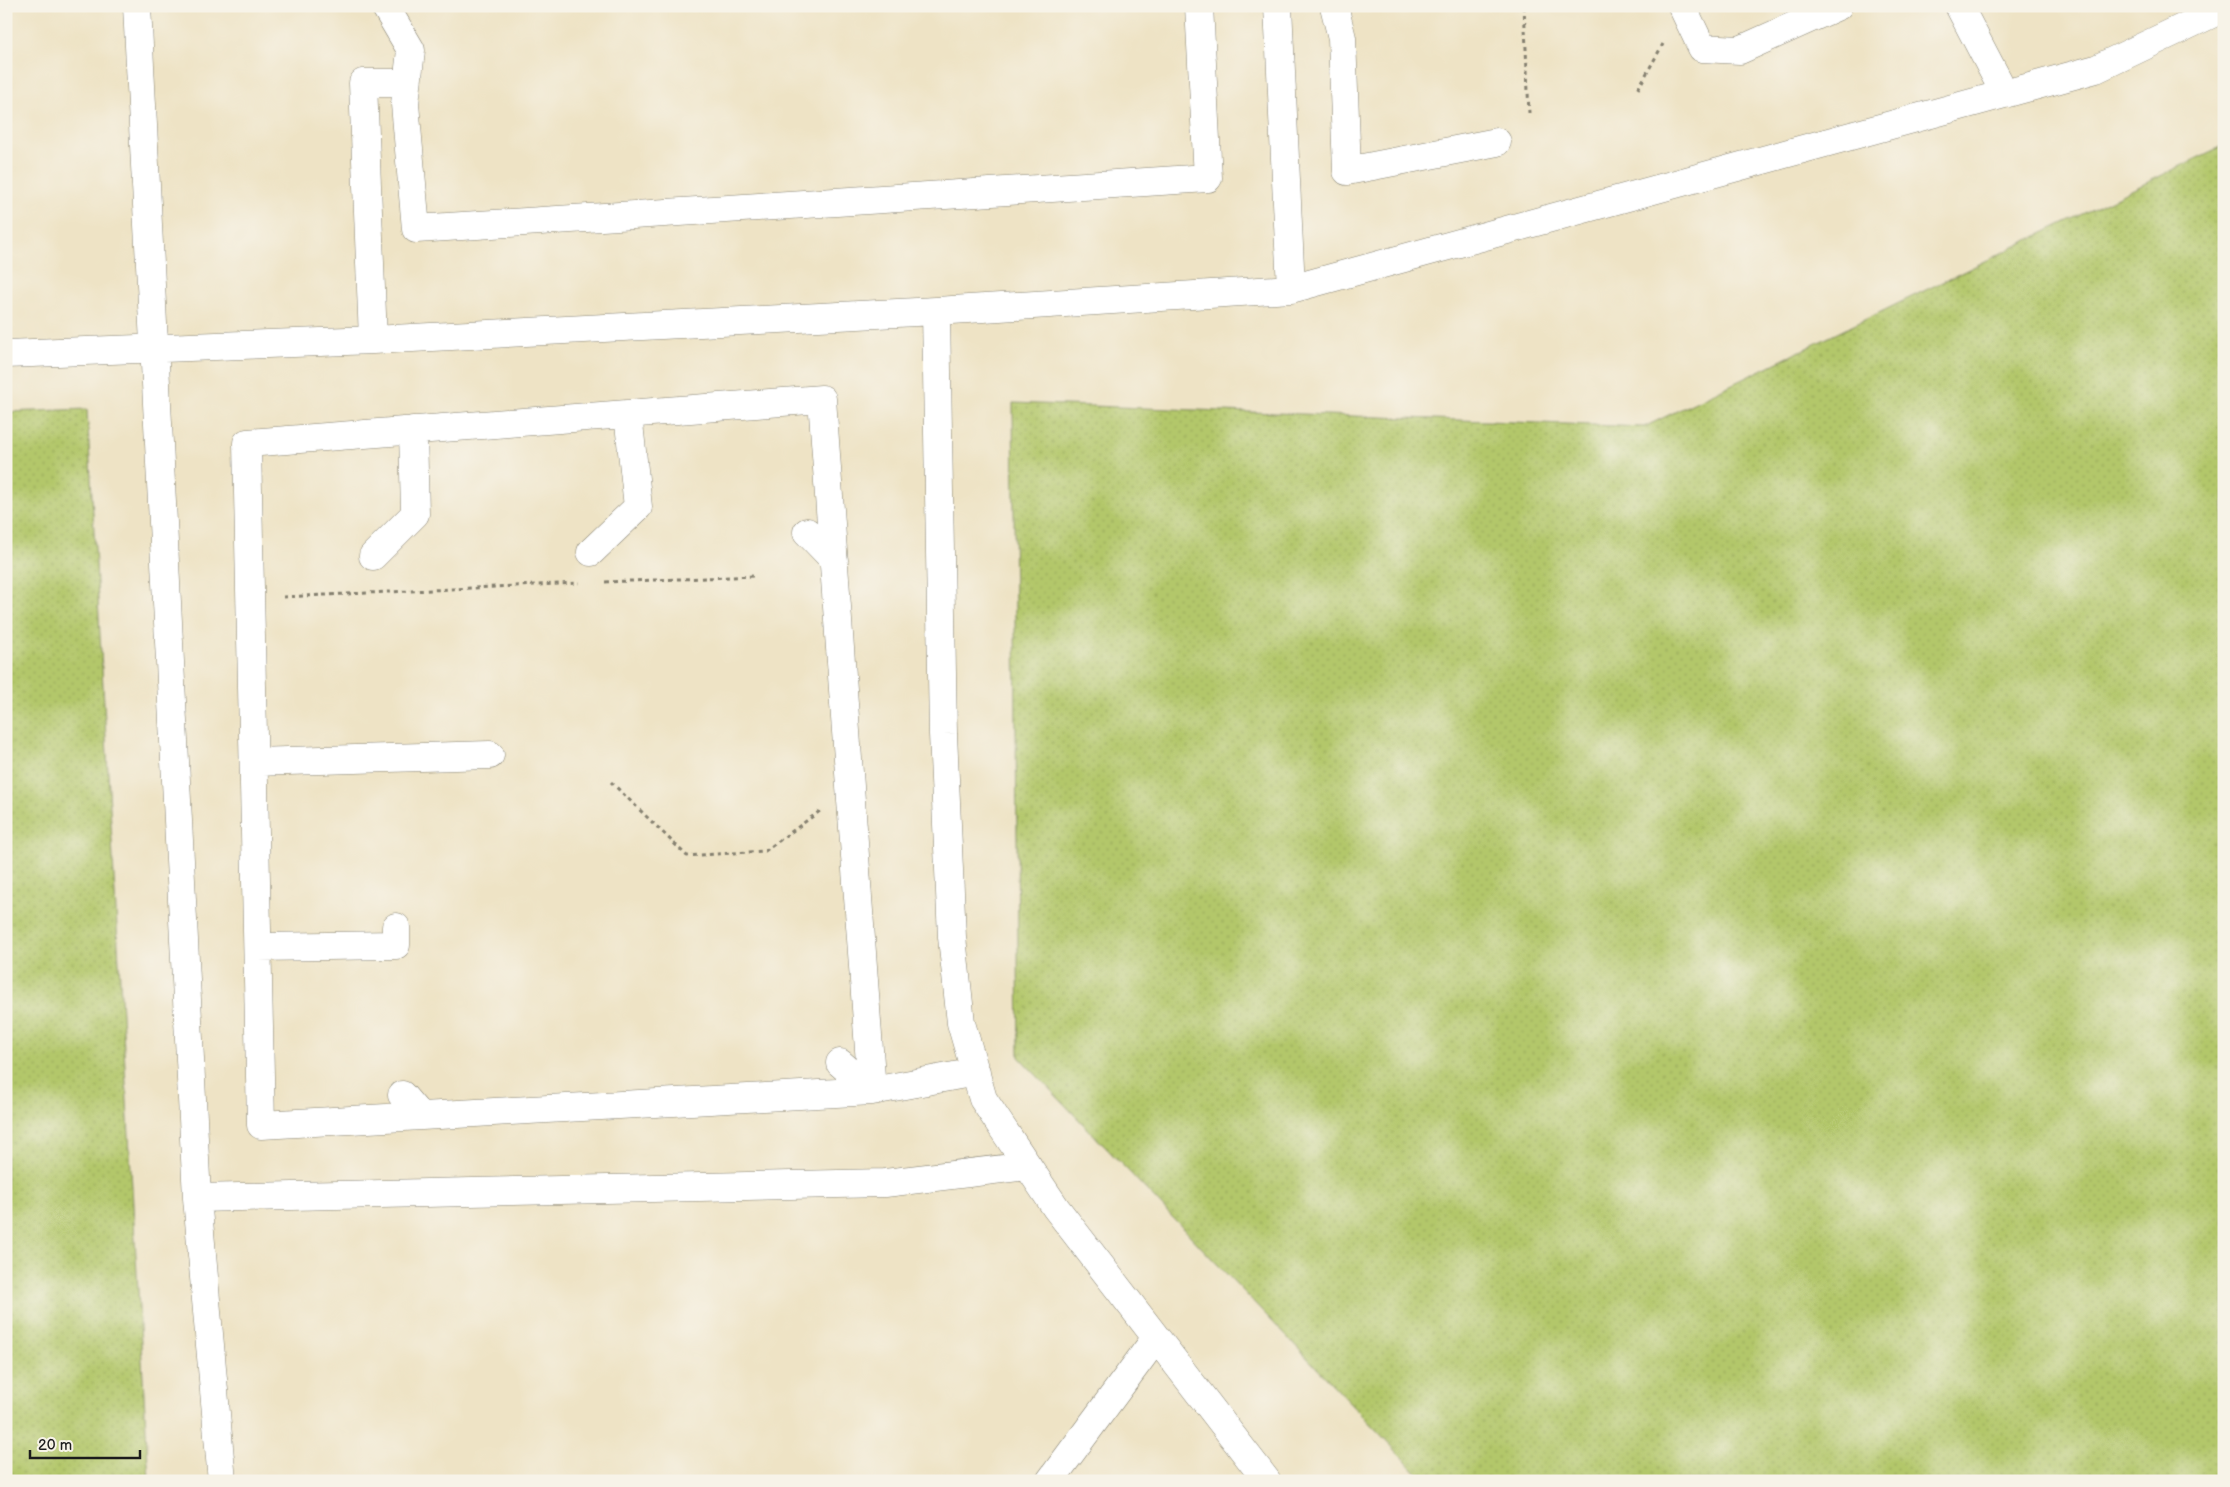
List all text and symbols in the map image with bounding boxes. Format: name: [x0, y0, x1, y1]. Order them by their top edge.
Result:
scale bar: [30, 1427, 140, 1459]
text: 20 m: [38, 1436, 72, 1455]

